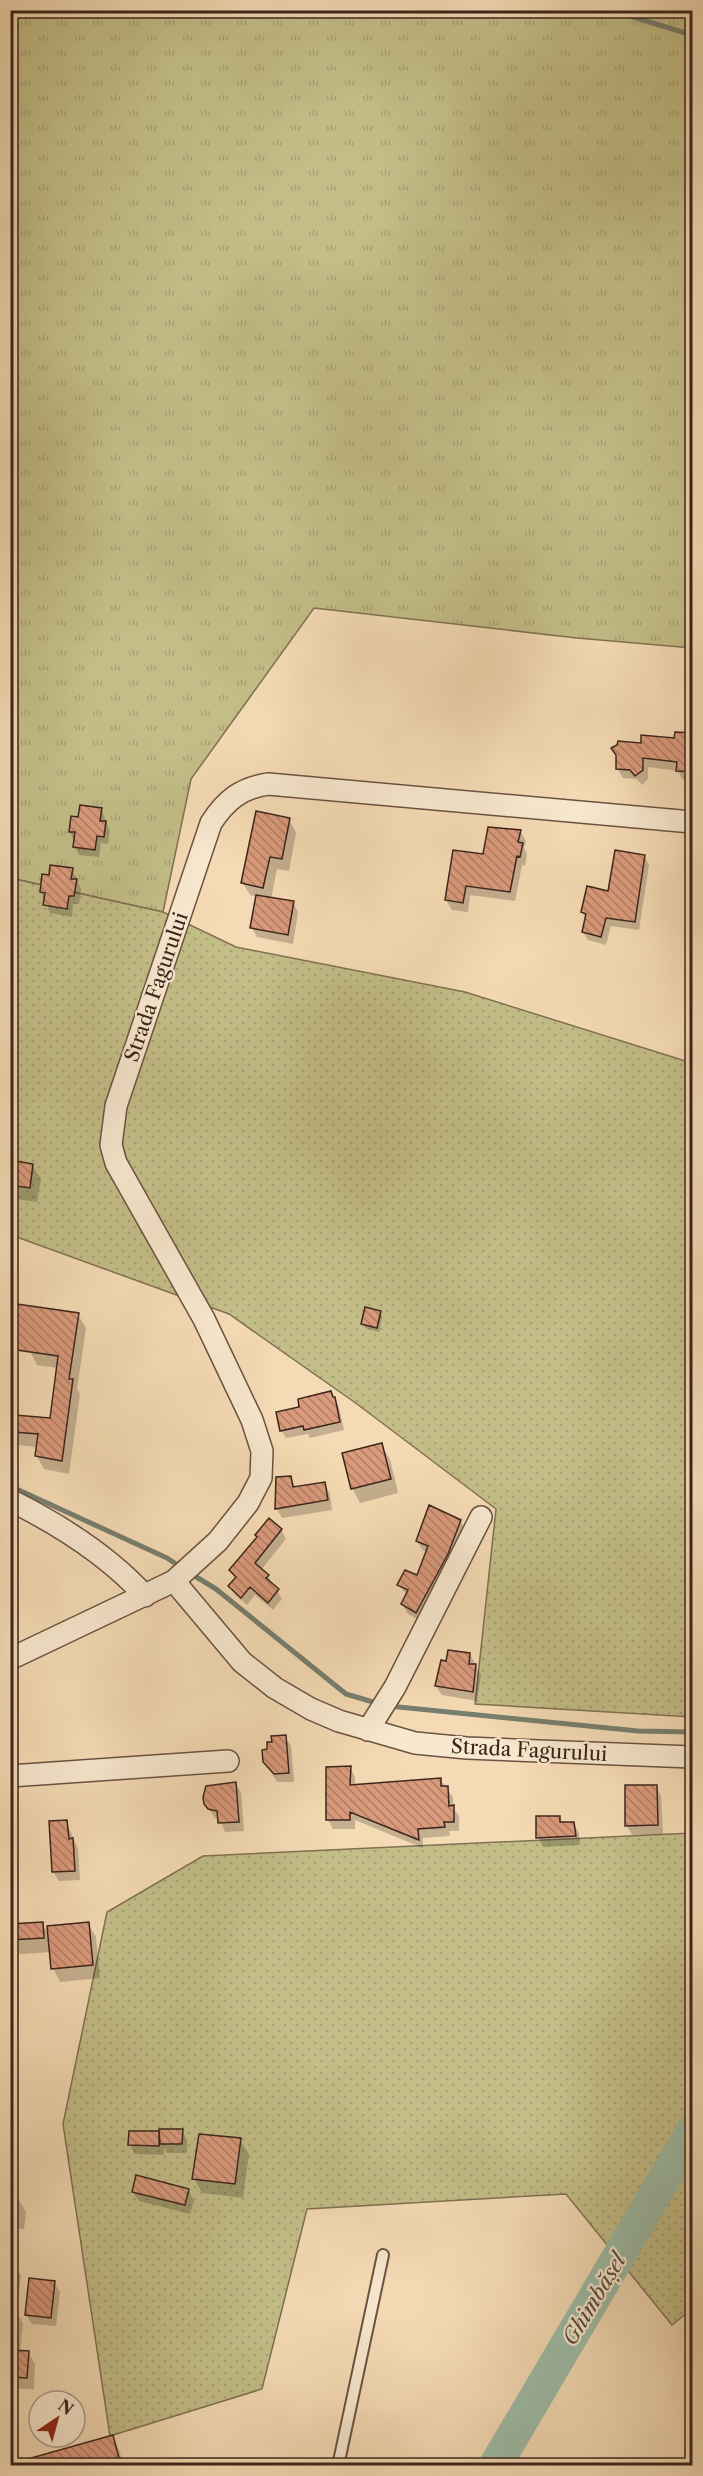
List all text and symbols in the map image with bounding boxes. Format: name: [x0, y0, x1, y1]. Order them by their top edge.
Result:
street label: Strada Fagurului: [119, 909, 193, 1065]
street label: Strada Fagurului: [450, 1734, 608, 1766]
water label: Ghimbășel: [557, 2247, 633, 2350]
north arrow: [27, 2389, 87, 2449]
text: N: [54, 2395, 77, 2419]

